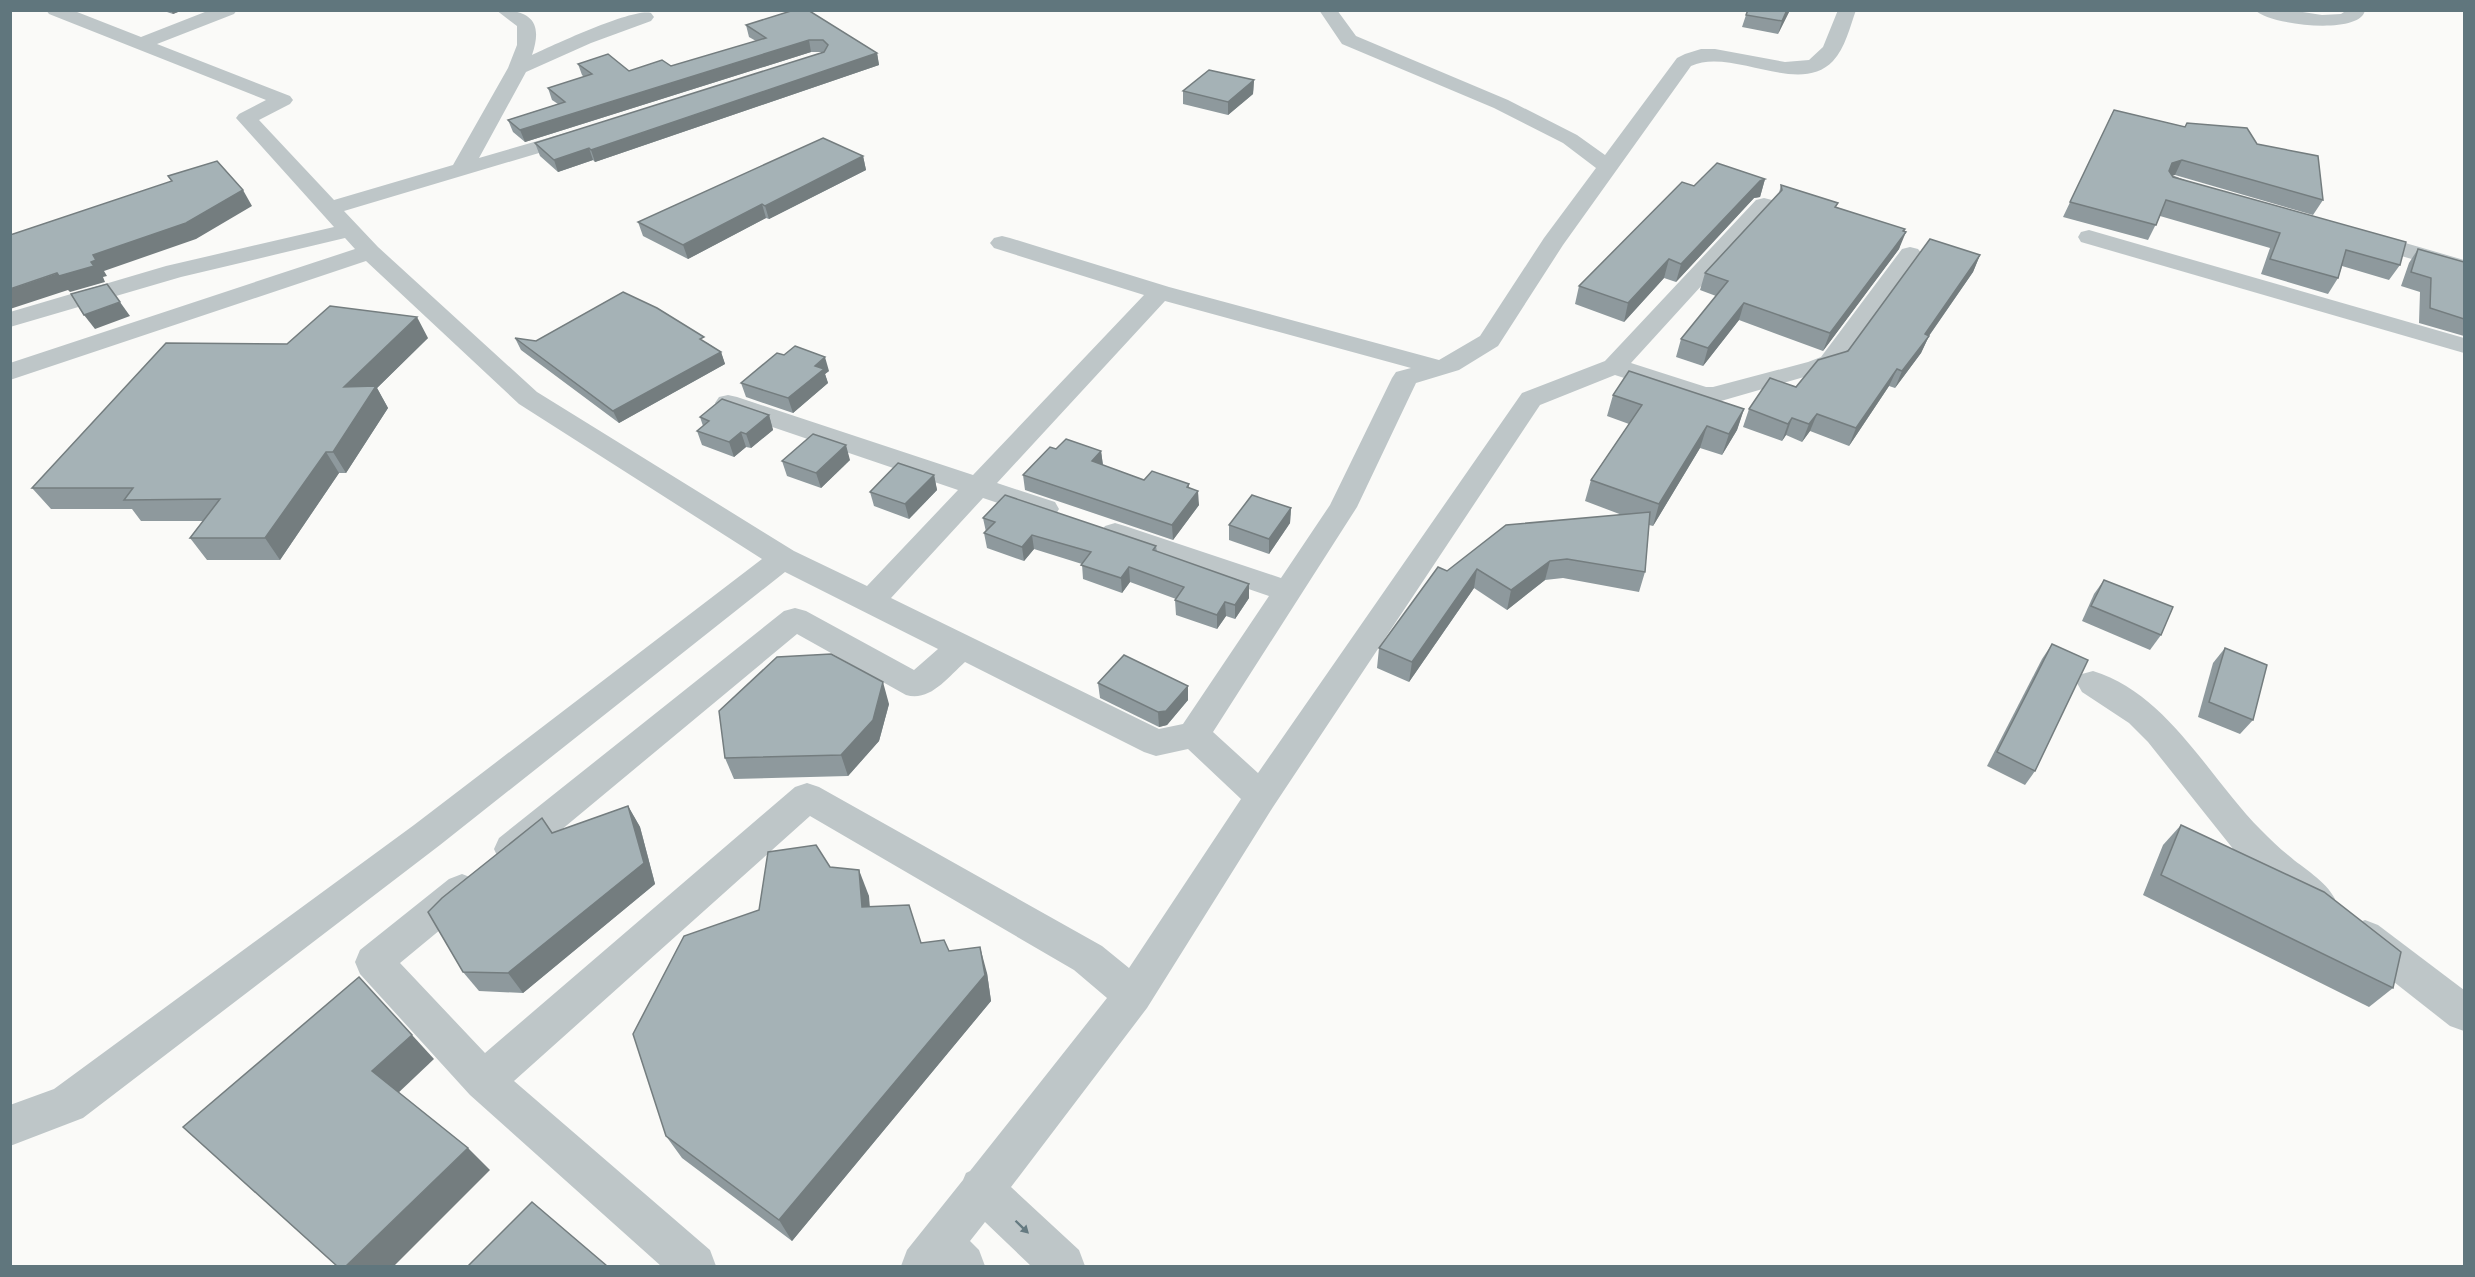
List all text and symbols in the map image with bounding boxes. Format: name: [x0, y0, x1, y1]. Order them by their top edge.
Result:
one-way arrow: [1015, 1220, 1029, 1234]

